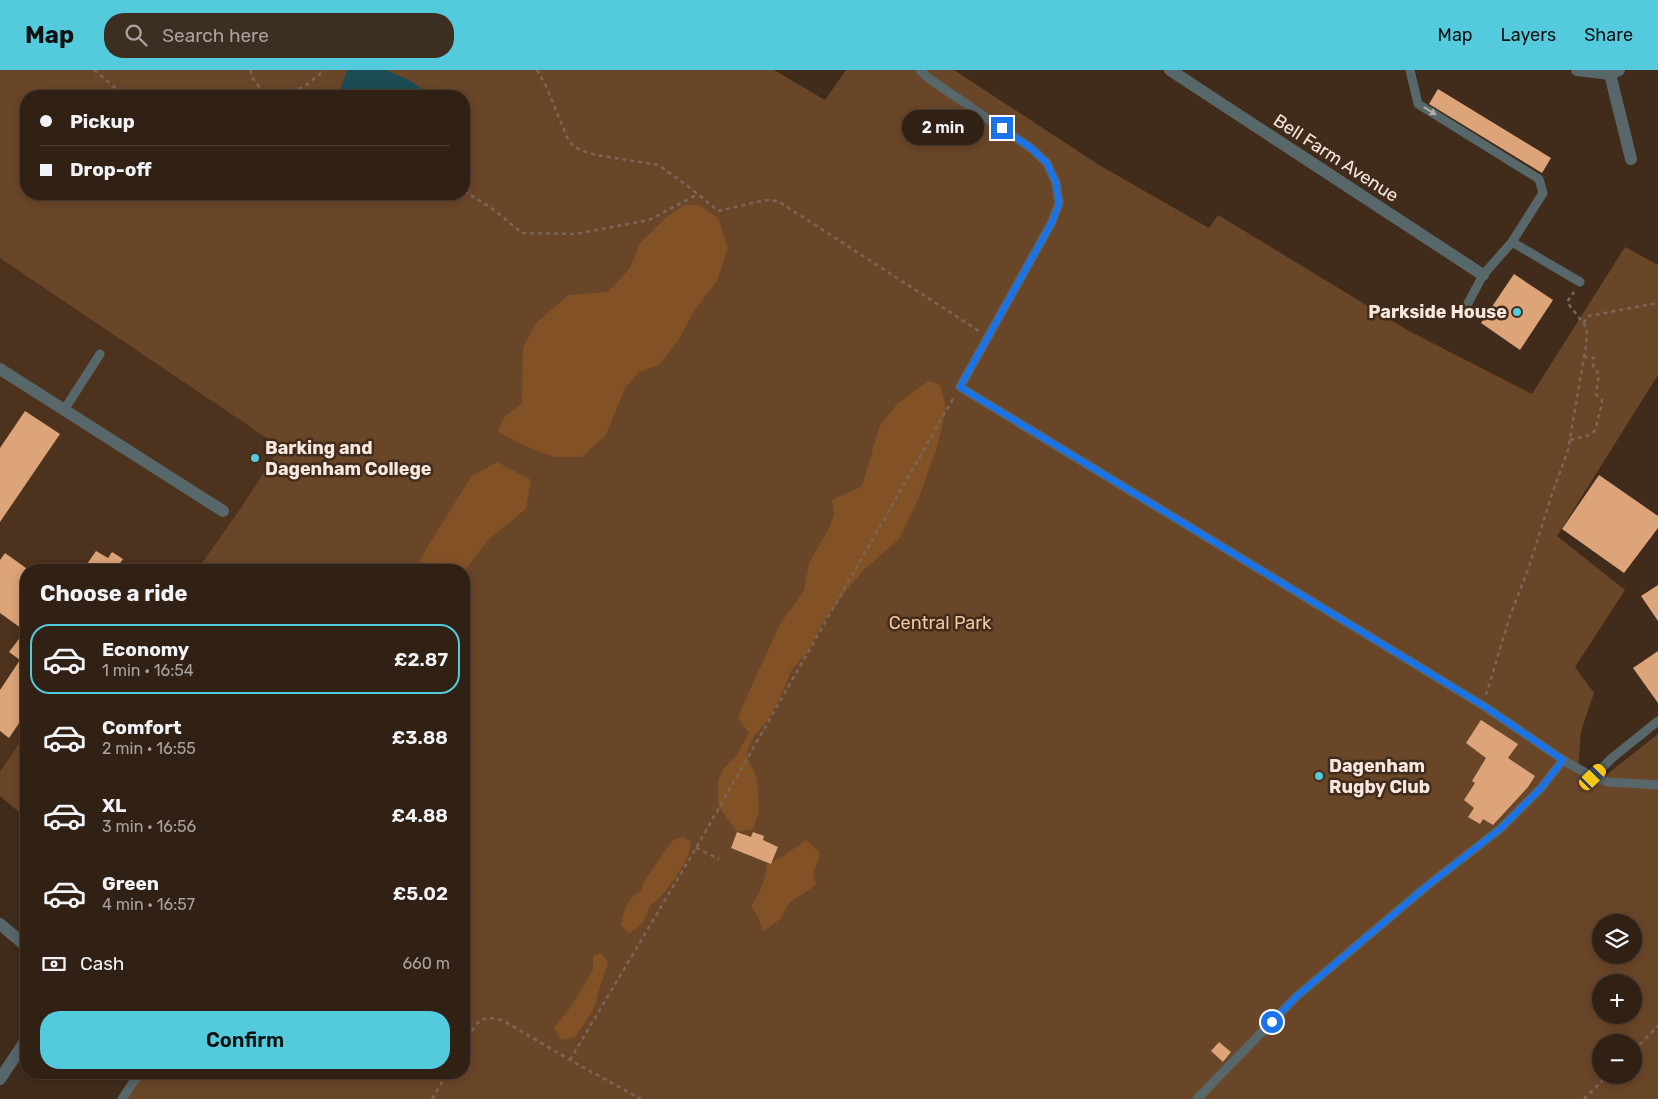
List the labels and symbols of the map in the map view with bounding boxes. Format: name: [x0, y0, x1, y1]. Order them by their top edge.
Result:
one-way arrow: [1423, 107, 1436, 116]
street label: Bell Farm Avenue: [1269, 109, 1403, 207]
callout: 2 min: [902, 110, 984, 146]
route end: [991, 117, 1013, 139]
place label: Parkside House: [1368, 301, 1507, 323]
marker: Parkside House: [1511, 306, 1523, 318]
place label: Barking and Dagenham College: [265, 437, 432, 480]
marker: Barking and Dagenham College: [249, 452, 261, 464]
park label: Central Park: [889, 612, 992, 634]
place label: Dagenham Rugby Club: [1329, 755, 1430, 798]
car: [1577, 761, 1609, 793]
marker: Dagenham Rugby Club: [1313, 770, 1325, 782]
route start: [1261, 1011, 1283, 1033]

